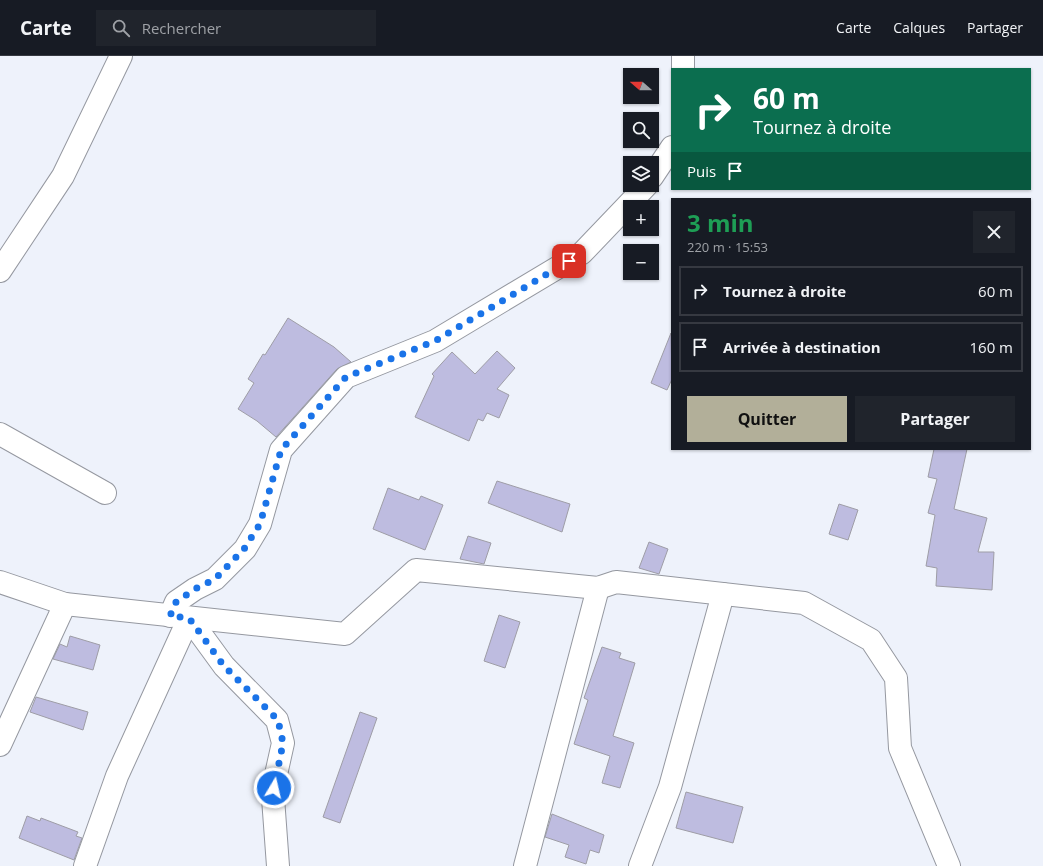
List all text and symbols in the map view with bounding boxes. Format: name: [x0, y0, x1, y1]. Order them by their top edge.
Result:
search box: [96, 10, 376, 46]
text: Carte: [20, 15, 72, 41]
icon: search: [110, 17, 132, 39]
text: Rechercher: [142, 18, 221, 38]
text: Carte: [836, 18, 871, 37]
text: Calques: [893, 18, 945, 37]
text: Partager: [967, 18, 1023, 37]
north arrow: [623, 68, 659, 104]
map controls: [623, 68, 659, 280]
text: 60 m: [753, 79, 820, 117]
icon: right: [687, 84, 739, 136]
button: search: [623, 112, 659, 148]
text: Tournez à droite: [753, 115, 891, 139]
button: layers: [623, 156, 659, 192]
icon: arrive: [724, 160, 746, 182]
text: Puis: [687, 161, 716, 181]
button: +: [623, 200, 659, 236]
text: 3 min: [687, 206, 754, 239]
button: close: [973, 211, 1015, 253]
text: 220 m · 15:53: [687, 238, 768, 256]
pin: [552, 244, 586, 278]
button: −: [623, 244, 659, 280]
icon: arrive: [558, 250, 580, 272]
icon: right: [689, 280, 711, 302]
text: Tournez à droite: [723, 281, 846, 301]
text: 60 m: [978, 281, 1013, 301]
icon: arrive: [689, 336, 711, 358]
text: Arrivée à destination: [723, 337, 881, 357]
text: 160 m: [969, 337, 1013, 357]
button: Quitter: [687, 396, 847, 442]
button: Partager: [855, 396, 1015, 442]
position arrow: [253, 767, 295, 809]

